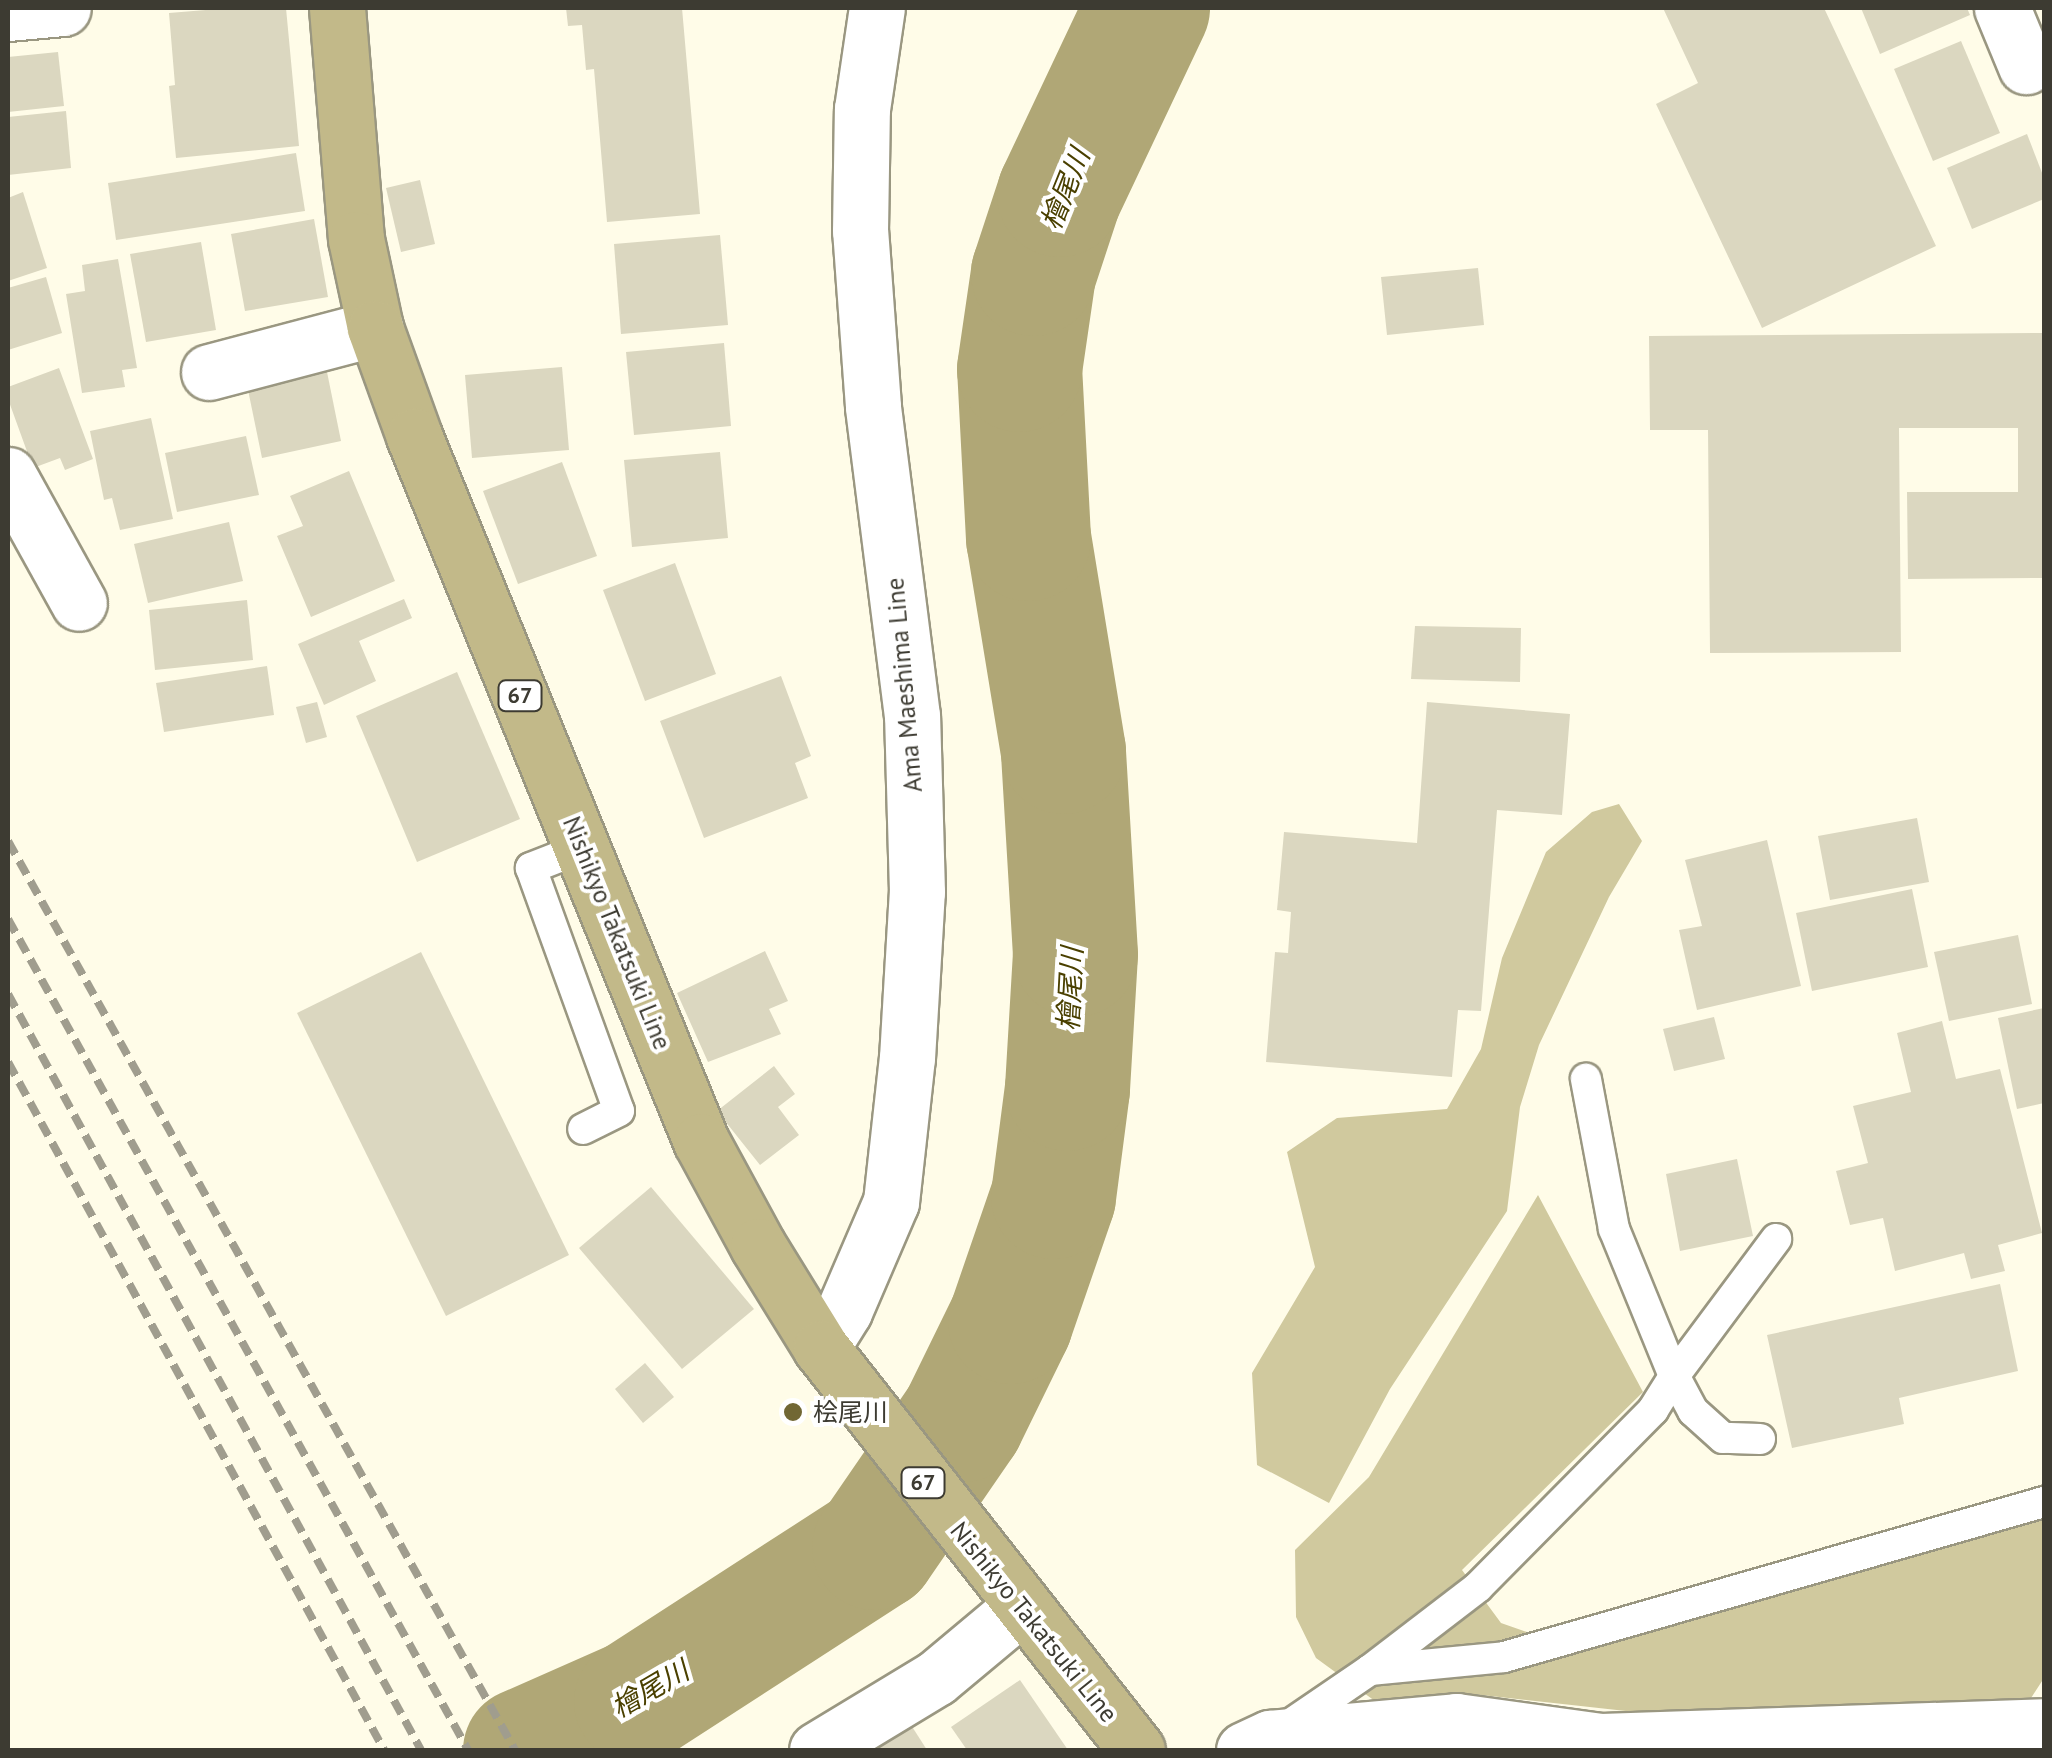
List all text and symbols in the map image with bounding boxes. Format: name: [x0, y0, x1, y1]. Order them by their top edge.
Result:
water label: 檜尾川: [1034, 144, 1096, 234]
street label: Ama Maeshima Line: [880, 577, 928, 793]
road number: 67: [498, 679, 542, 713]
street label: Nishikyo Takatsuki Line: [556, 812, 678, 1054]
water label: 檜尾川: [1051, 946, 1089, 1032]
place label: 桧尾川: [813, 1397, 888, 1427]
marker: 桧尾川: [782, 1401, 804, 1423]
road number: 67: [900, 1466, 946, 1500]
street label: Nishikyo Takatsuki Line: [944, 1516, 1124, 1728]
water label: 檜尾川: [605, 1653, 695, 1725]

